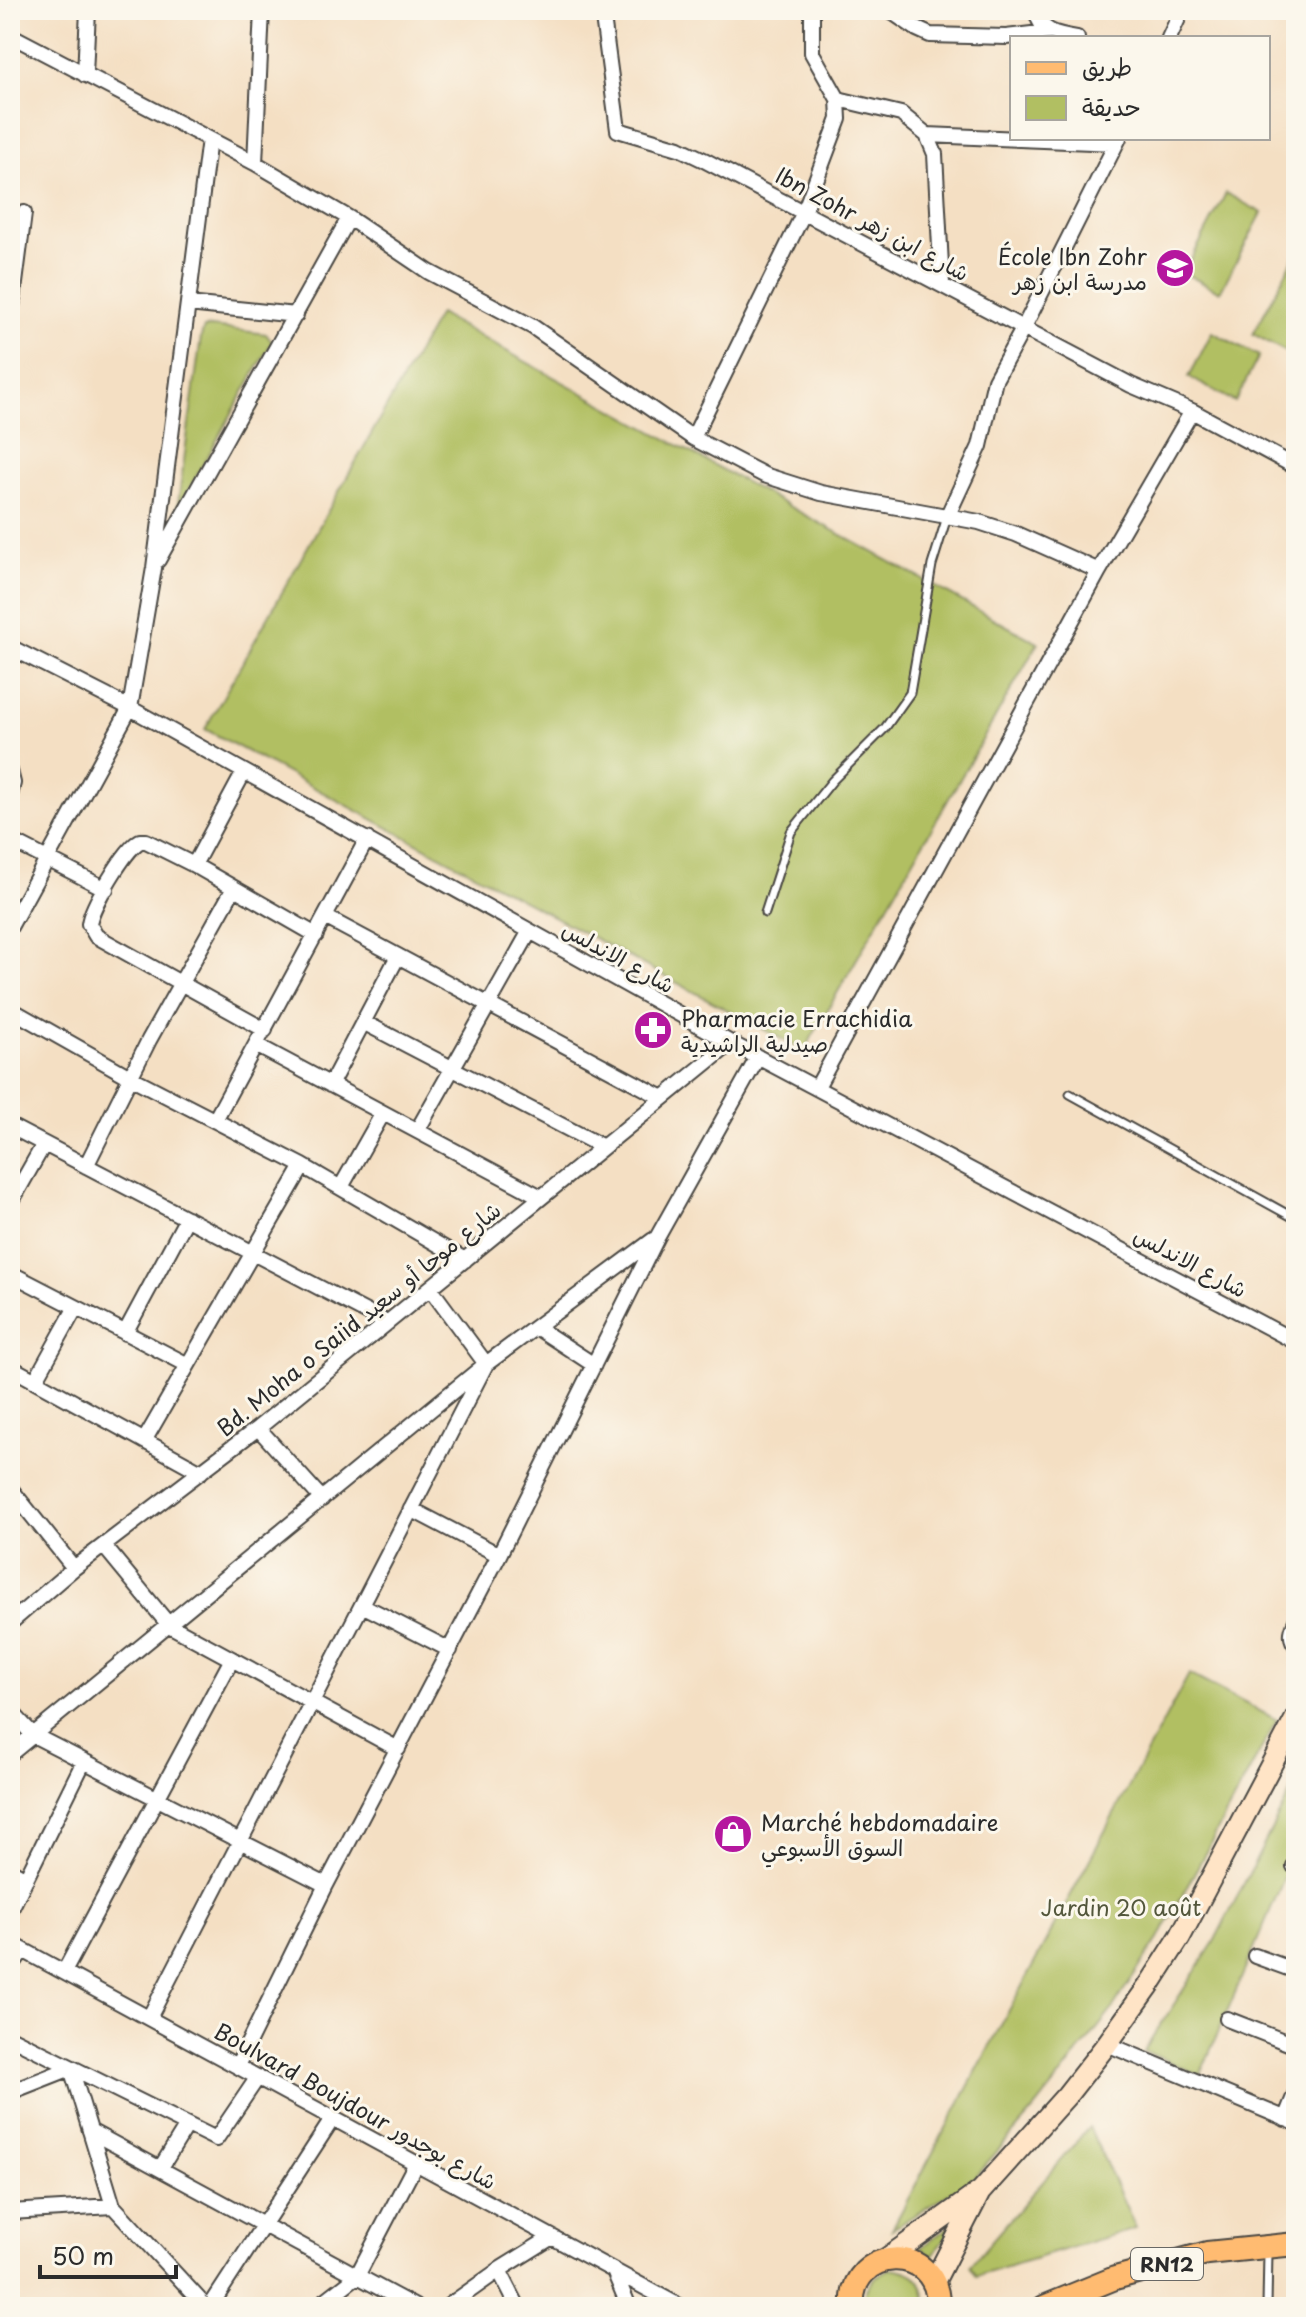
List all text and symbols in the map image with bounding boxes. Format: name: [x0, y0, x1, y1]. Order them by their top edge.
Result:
legend: [1010, 36, 1270, 140]
text: طريق: [1082, 48, 1132, 84]
text: حديقة: [1082, 88, 1141, 124]
street label: Ibn Zohr شارع ابن زهر: [770, 158, 976, 289]
place label: École Ibn Zohr مدرسة ابن زهر: [998, 239, 1148, 297]
school or university icon: École Ibn Zohr مدرسة ابن زهر: [1154, 247, 1196, 289]
street label: شارع الاندلس: [556, 912, 681, 1001]
place label: Pharmacie Errachidia صيدلية الراشيدية: [681, 1001, 913, 1059]
pharmacy icon: Pharmacie Errachidia صيدلية الراشيدية: [632, 1009, 674, 1051]
street label: Bd. Moha o Saiid شارع موحا أو سعيد: [209, 1193, 508, 1444]
street label: شارع الاندلس: [1128, 1217, 1253, 1306]
place label: Marché hebdomadaire السوق الأسبوعي: [761, 1805, 998, 1868]
shop icon: Marché hebdomadaire السوق الأسبوعي: [712, 1813, 754, 1855]
park label: Jardin 20 août: [1041, 1890, 1201, 1923]
street label: Boulvard Boujdour شارع بوجدور: [208, 2013, 503, 2197]
scale bar: [40, 2229, 176, 2279]
text: 50 m: [52, 2237, 114, 2273]
road number: RN12: [1131, 2248, 1203, 2280]

